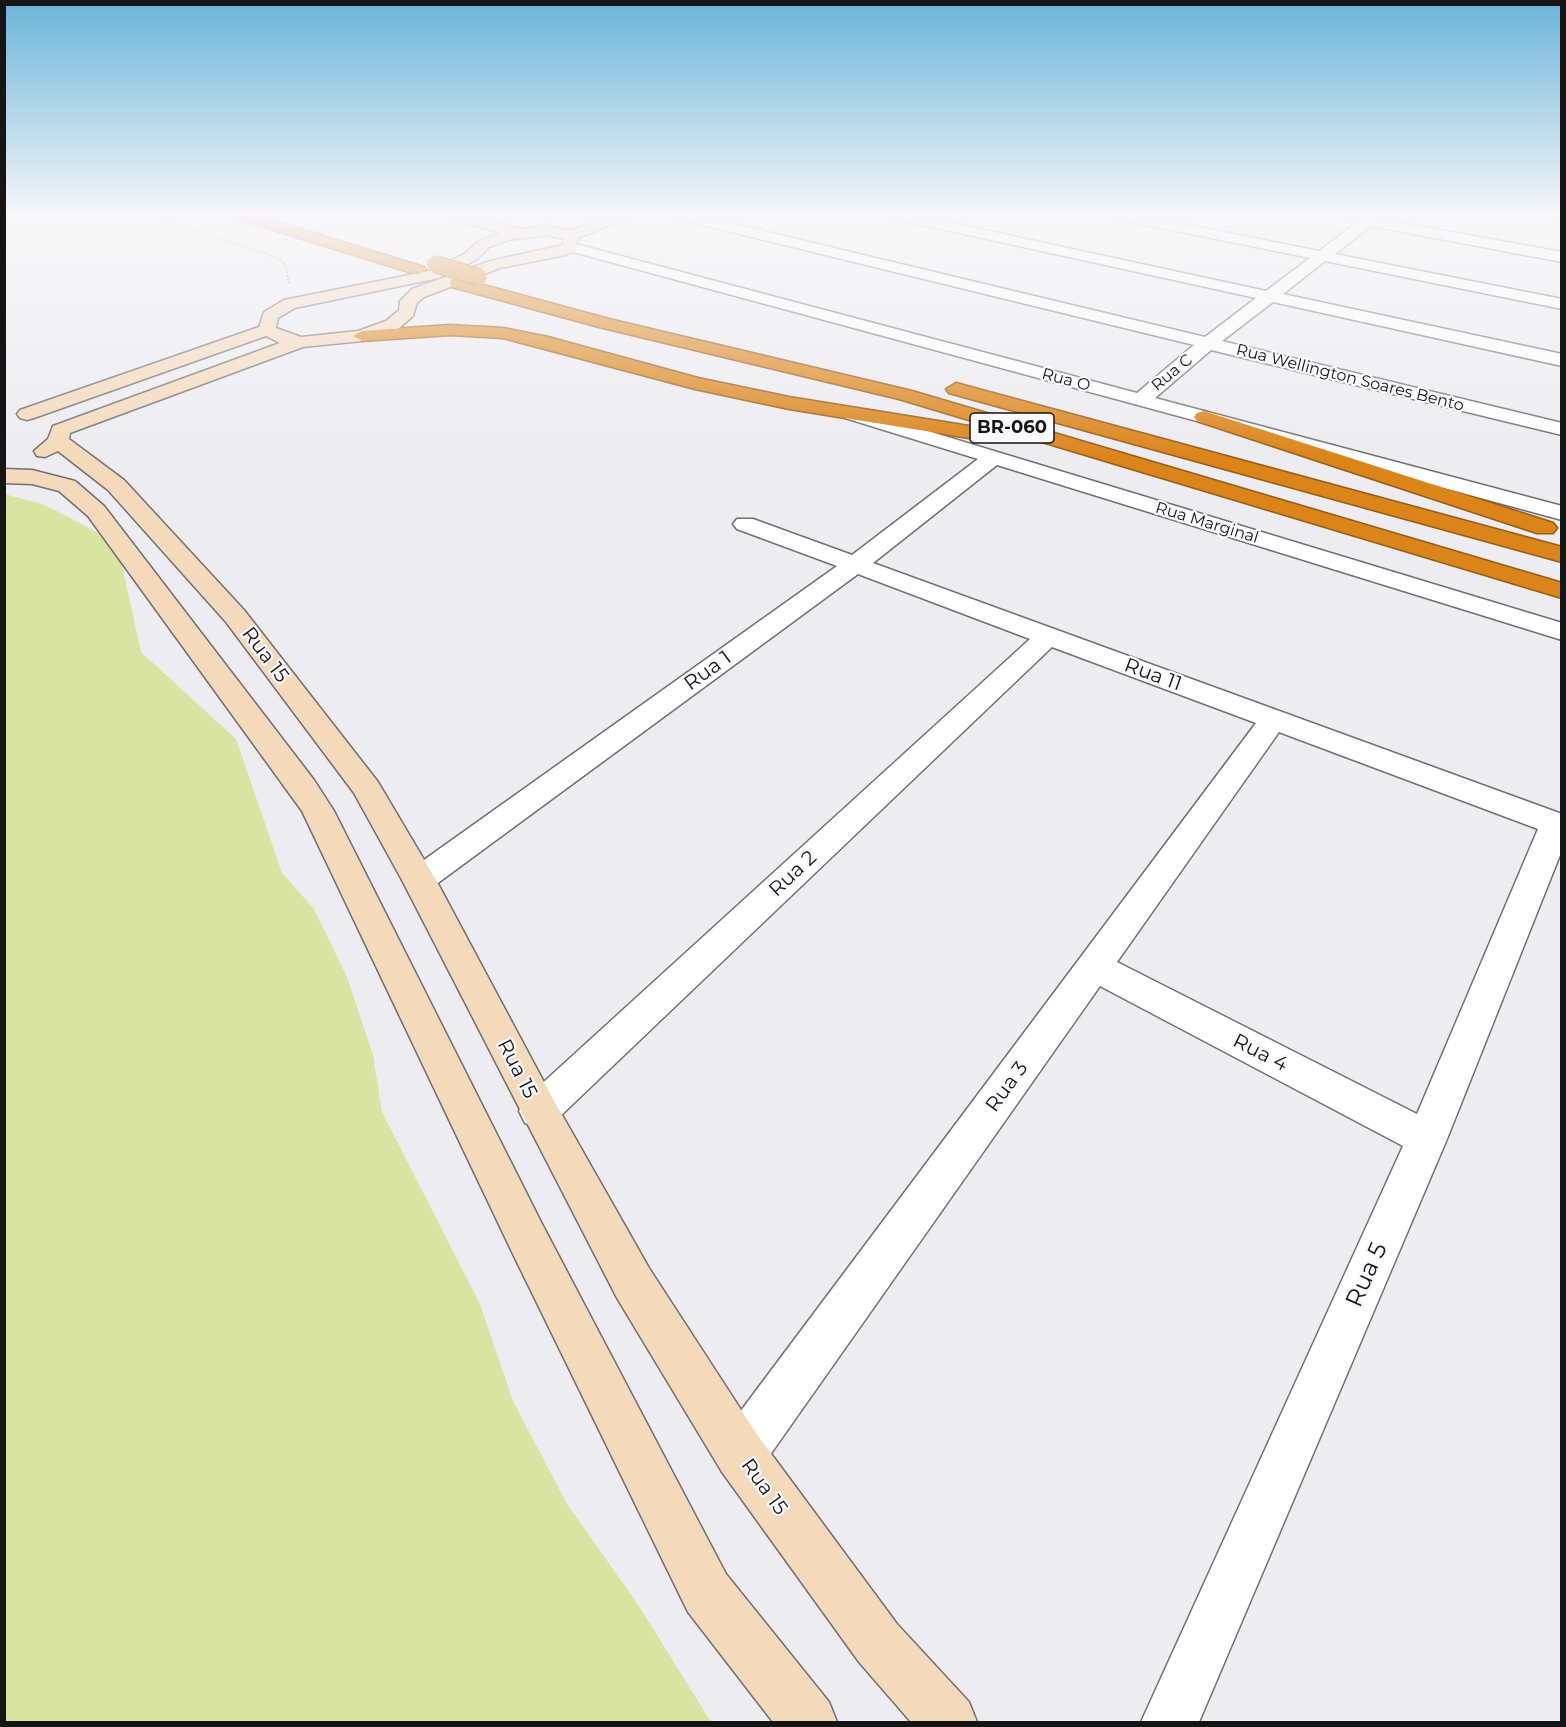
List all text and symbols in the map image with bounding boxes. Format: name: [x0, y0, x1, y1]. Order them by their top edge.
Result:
street label: Rua Wellington Soares Bento: [1234, 340, 1466, 416]
street label: Rua C: [1148, 350, 1196, 396]
street label: Rua O: [1040, 364, 1092, 396]
road number: BR-060: [970, 413, 1054, 443]
street label: Rua Marginal: [1153, 498, 1261, 548]
street label: Rua 15: [236, 622, 294, 688]
street label: Rua 1: [680, 646, 736, 696]
street label: Rua 11: [1121, 654, 1185, 696]
street label: Rua 2: [764, 846, 822, 902]
street label: Rua 4: [1229, 1029, 1291, 1077]
street label: Rua 15: [492, 1035, 542, 1103]
street label: Rua 3: [981, 1057, 1033, 1117]
street label: Rua 5: [1340, 1238, 1394, 1312]
street label: Rua 15: [736, 1454, 792, 1520]

